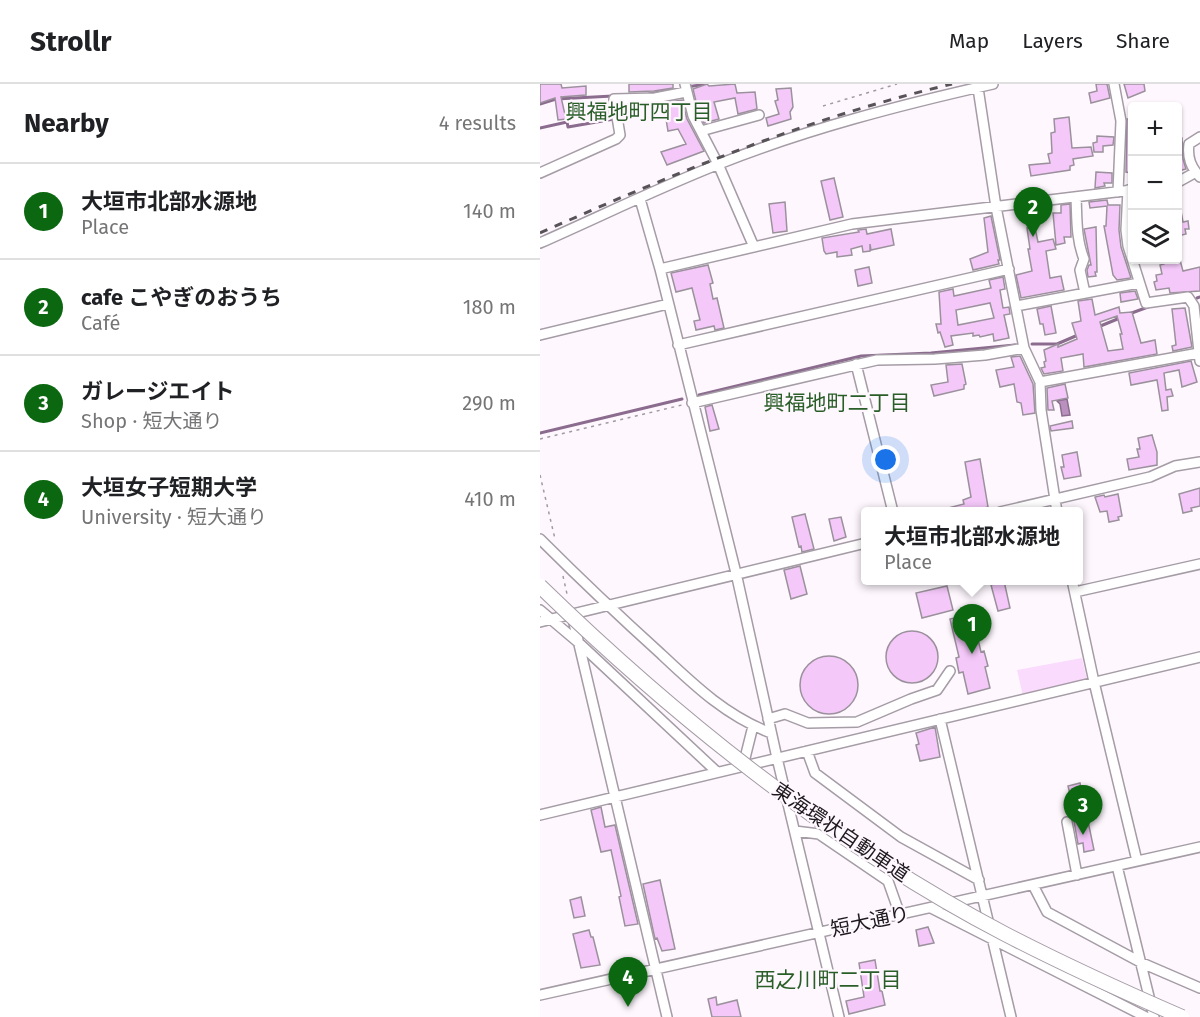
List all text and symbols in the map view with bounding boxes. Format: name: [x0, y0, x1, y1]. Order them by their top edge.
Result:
text: Strollr: [30, 25, 111, 58]
text: Map: [949, 28, 989, 54]
text: Layers: [1022, 28, 1083, 54]
text: Share: [1116, 28, 1170, 54]
district label: 興福地町四丁目: [566, 99, 713, 125]
map controls: [1128, 102, 1182, 264]
button: +: [1128, 102, 1182, 156]
text: Nearby: [24, 108, 109, 139]
text: 4 results: [439, 111, 516, 135]
button: −: [1128, 156, 1182, 210]
text: 大垣市北部水源地: [81, 188, 257, 215]
pin: 2: [1014, 188, 1052, 237]
text: 1: [39, 199, 48, 223]
text: 140 m: [463, 199, 516, 223]
button: layers: [1128, 210, 1182, 264]
text: Place: [81, 215, 129, 239]
text: cafe こやぎのおうち: [81, 284, 282, 311]
text: 2: [38, 295, 49, 319]
text: 180 m: [463, 295, 516, 319]
text: Café: [81, 311, 120, 335]
text: ガレージエイト: [81, 378, 235, 405]
district label: 興福地町二丁目: [764, 390, 911, 416]
text: 3: [38, 391, 49, 415]
text: 290 m: [462, 391, 516, 415]
text: Shop · 短大通り: [81, 409, 223, 433]
your location: [871, 445, 900, 474]
text: 大垣女子短期大学: [81, 474, 257, 501]
text: 4: [38, 487, 49, 511]
text: 410 m: [464, 487, 516, 511]
text: University · 短大通り: [81, 505, 267, 529]
popup: [861, 507, 1083, 585]
text: 大垣市北部水源地: [884, 523, 1060, 550]
text: Place: [884, 550, 932, 574]
pin: 1: [952, 604, 992, 654]
street label: 東海環状自動車道: [768, 777, 914, 887]
pin: 3: [1064, 786, 1102, 835]
street label: 短大通り: [828, 901, 912, 941]
pin: 4: [608, 958, 647, 1007]
district label: 西之川町二丁目: [755, 967, 902, 993]

